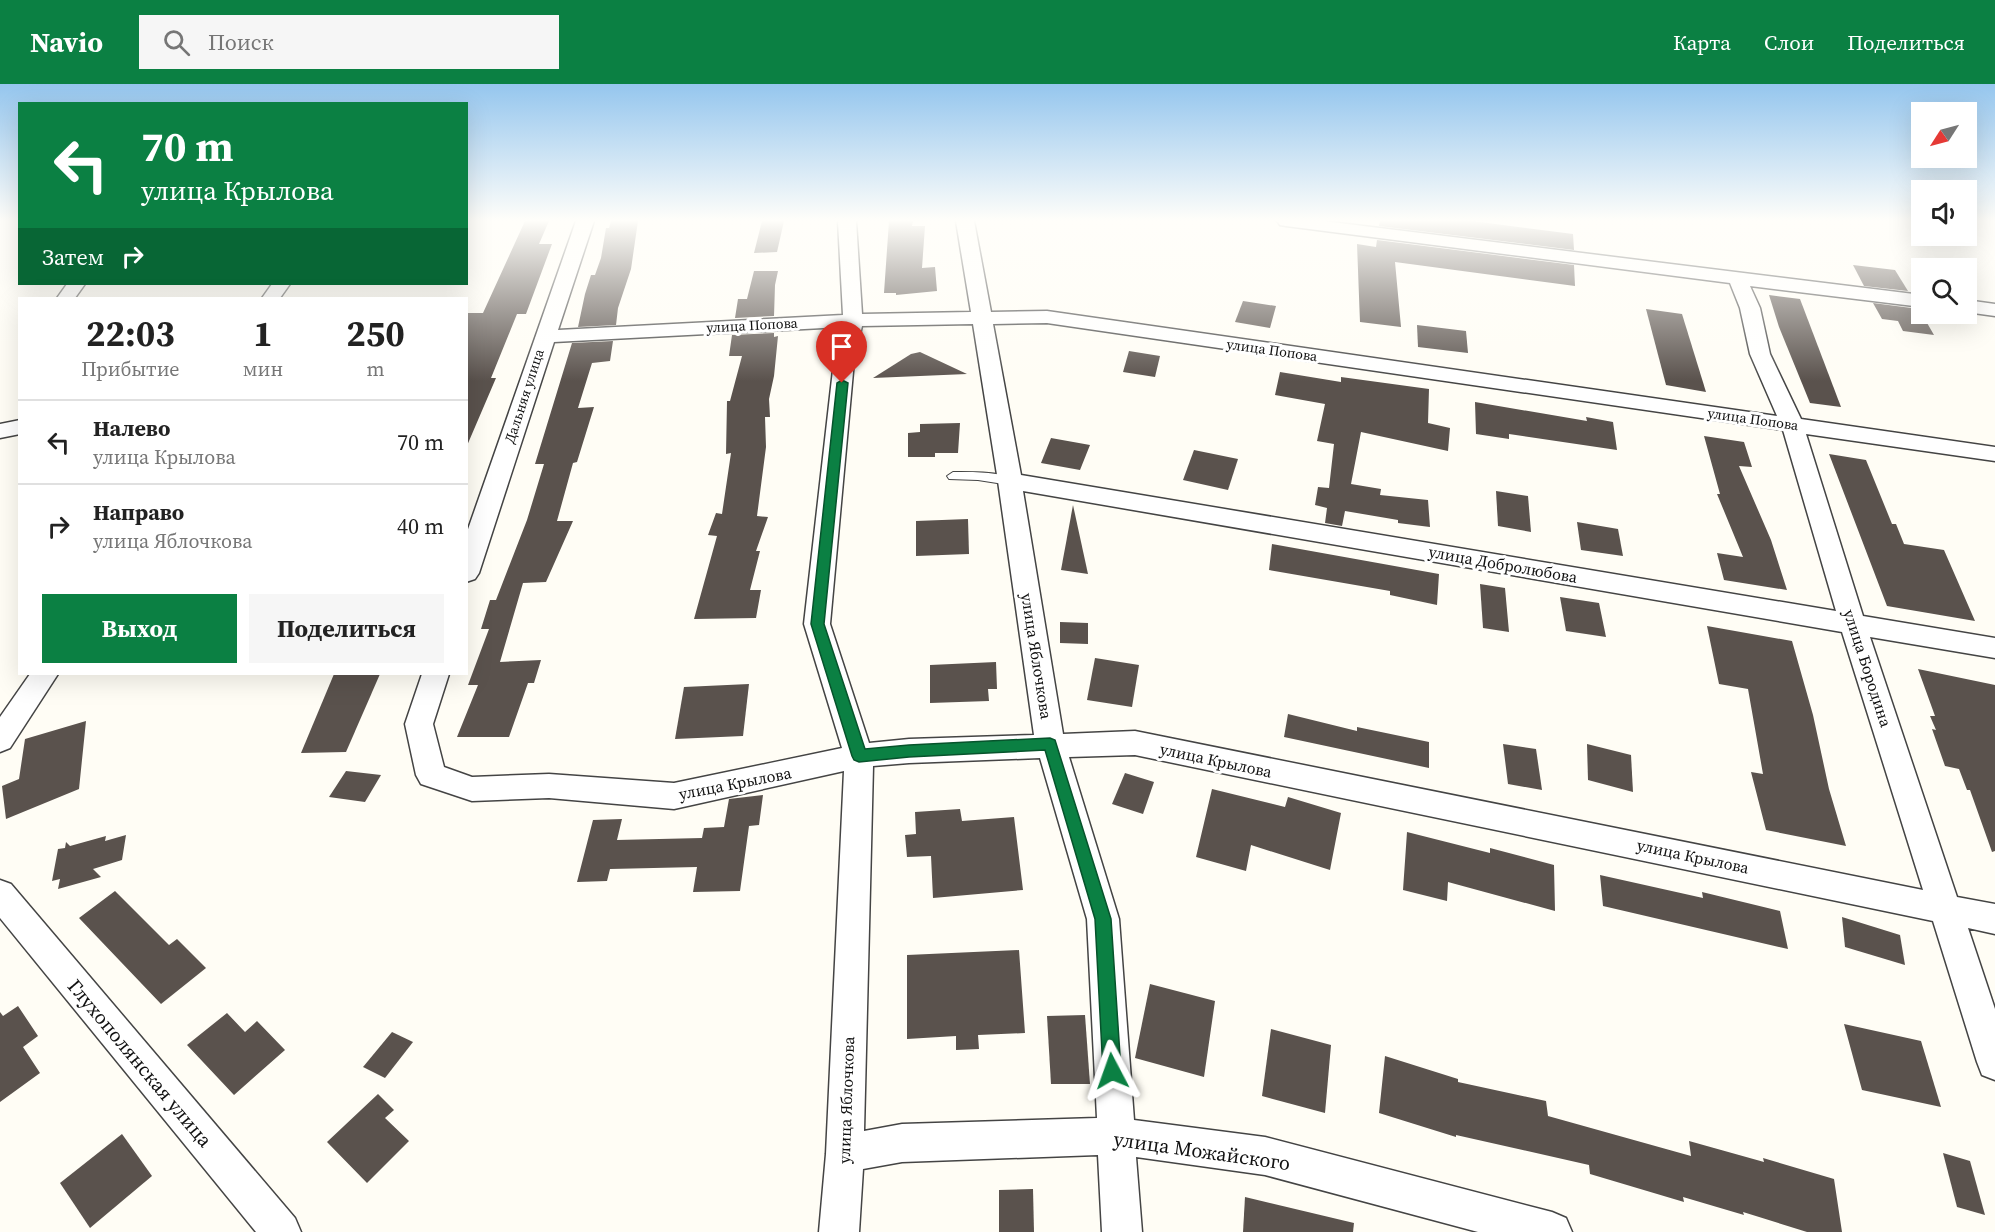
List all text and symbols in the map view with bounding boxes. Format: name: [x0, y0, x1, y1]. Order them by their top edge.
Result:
search box: [139, 15, 559, 69]
text: Navio: [30, 23, 103, 61]
icon: search: [160, 26, 193, 59]
text: Поиск: [208, 27, 274, 57]
text: Карта: [1673, 28, 1731, 57]
text: Слои: [1764, 28, 1814, 57]
text: Поделиться: [1847, 28, 1965, 57]
north arrow: [1911, 102, 1977, 168]
map controls: [1911, 102, 1977, 324]
text: 70 m: [141, 117, 234, 175]
icon: left: [42, 126, 120, 204]
text: улица Крылова: [141, 172, 334, 209]
button: sound: [1911, 180, 1977, 246]
icon: right: [116, 240, 149, 273]
text: Затем: [42, 242, 104, 272]
button: search: [1911, 258, 1977, 324]
text: 22:03: [86, 309, 175, 358]
text: 1: [253, 309, 273, 358]
text: 250: [346, 309, 405, 358]
street label: улица Попова: [706, 313, 799, 337]
pin: [816, 321, 867, 383]
icon: arrive: [825, 330, 858, 363]
street label: улица Попова: [1225, 334, 1320, 366]
street label: Дальняя улица: [499, 345, 549, 446]
text: Прибытие: [81, 355, 180, 383]
text: мин: [243, 355, 283, 383]
text: m: [367, 355, 385, 383]
street label: улица Попова: [1706, 403, 1801, 435]
text: Налево: [93, 413, 170, 443]
icon: left: [42, 426, 75, 459]
text: 70 m: [397, 427, 444, 457]
text: улица Крылова: [93, 443, 236, 471]
text: Направо: [93, 497, 184, 527]
icon: right: [42, 510, 75, 543]
text: 40 m: [397, 511, 444, 541]
text: улица Яблочкова: [93, 527, 252, 555]
street label: улица Добролюбова: [1427, 540, 1580, 588]
street label: улица Яблочкова: [1016, 591, 1058, 722]
button: Выход: [42, 594, 237, 663]
button: Поделиться: [249, 594, 444, 663]
street label: улица Бородина: [1839, 606, 1898, 731]
street label: улица Крылова: [1158, 737, 1275, 783]
street label: улица Крылова: [677, 761, 794, 805]
street label: улица Крылова: [1635, 833, 1752, 879]
street label: Глухополянская улица: [61, 973, 219, 1154]
street label: улица Яблочкова: [833, 1035, 859, 1164]
position arrow: [1080, 1039, 1144, 1103]
street label: улица Можайского: [1112, 1125, 1292, 1177]

